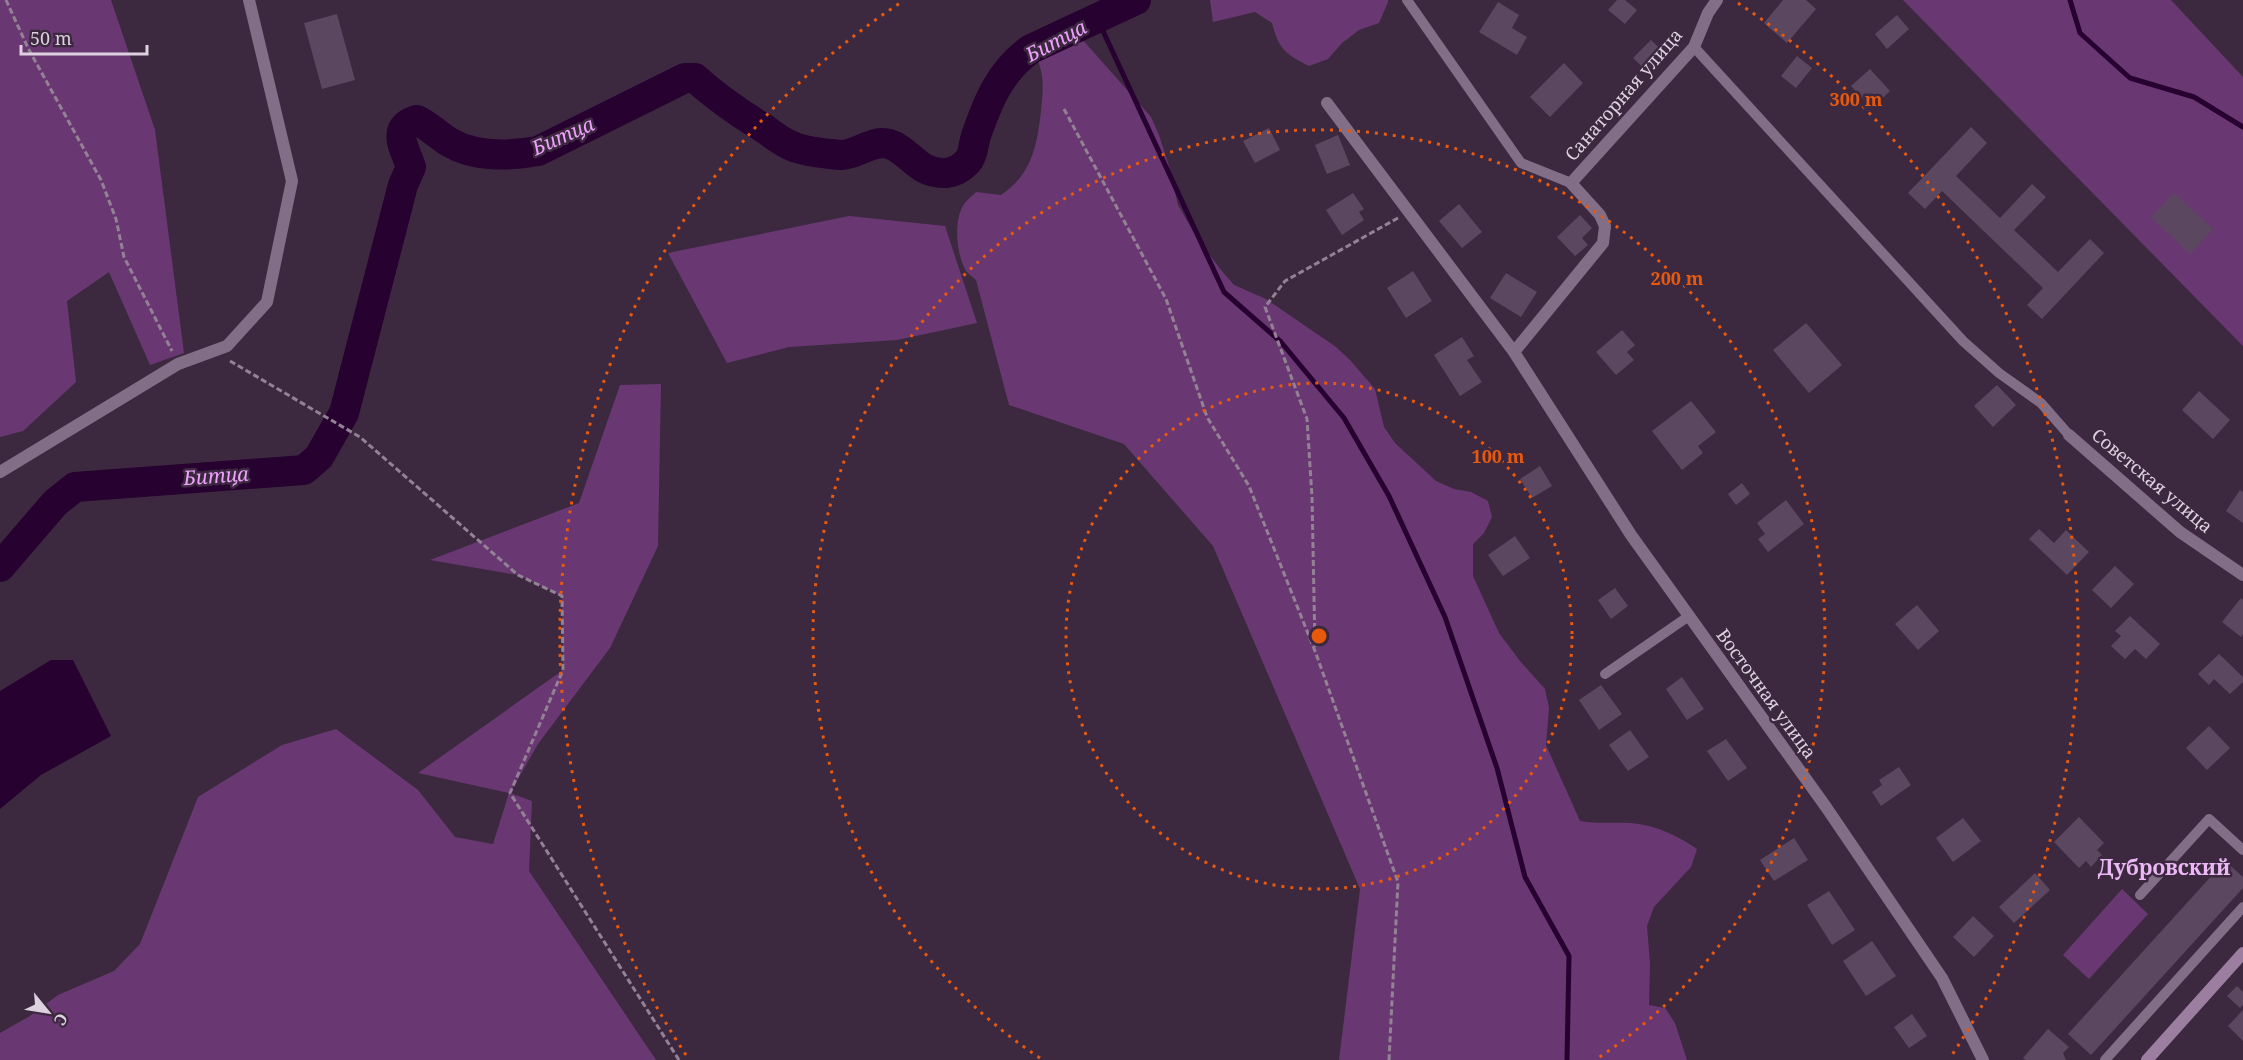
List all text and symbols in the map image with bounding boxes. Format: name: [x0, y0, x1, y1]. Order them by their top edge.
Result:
water label: Битца: [1020, 13, 1091, 68]
scale bar: [21, 18, 147, 56]
street label: Санаторная улица: [1559, 23, 1687, 166]
text: 50 m: [30, 26, 72, 50]
text: 300 m: [1830, 87, 1883, 111]
water label: Битца: [526, 110, 598, 162]
text: 200 m: [1651, 266, 1704, 290]
street label: Советская улица: [2087, 423, 2218, 538]
text: 100 m: [1472, 444, 1525, 468]
water label: Битца: [181, 460, 250, 491]
street label: Восточная улица: [1711, 624, 1822, 763]
centre of rings: [1309, 626, 1329, 646]
district label: Дубровский: [2098, 853, 2230, 881]
north arrow: [18, 982, 78, 1042]
text: С: [49, 1009, 73, 1030]

